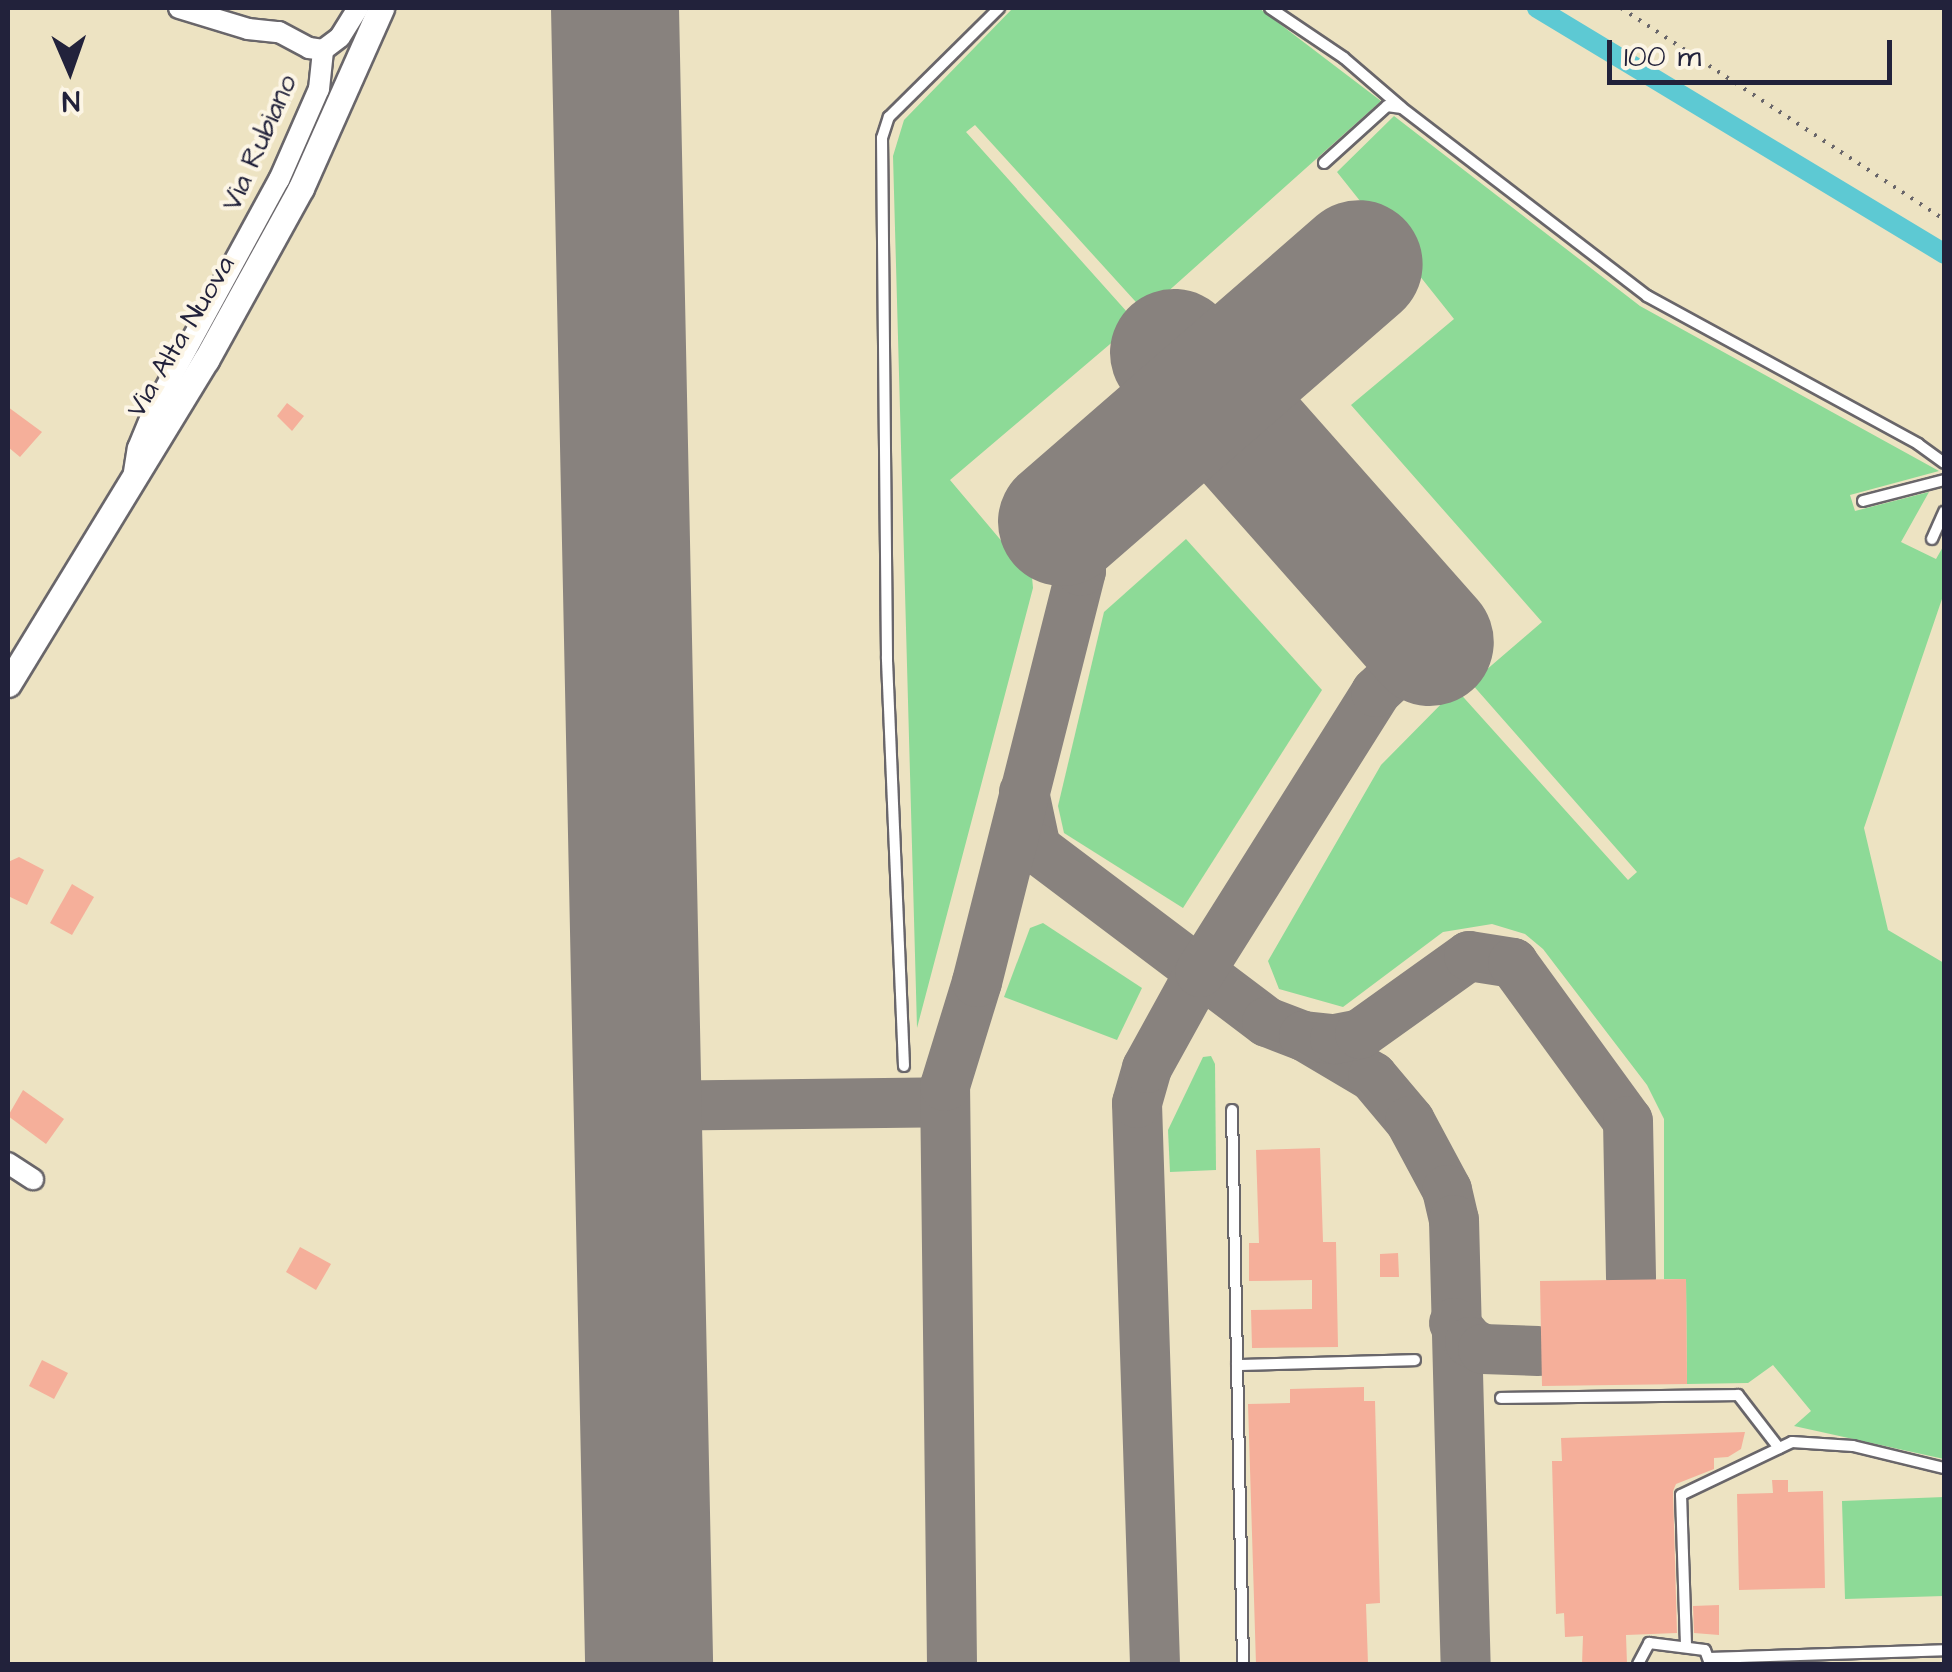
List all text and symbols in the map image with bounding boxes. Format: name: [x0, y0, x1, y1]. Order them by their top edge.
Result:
north arrow: [20, 20, 120, 120]
scale bar: [1612, 20, 1897, 82]
text: 100 m: [1624, 36, 1701, 78]
street label: Via Rubiano: [215, 70, 305, 216]
text: N: [62, 81, 81, 120]
street label: Via Alta Nuova: [120, 250, 242, 424]

